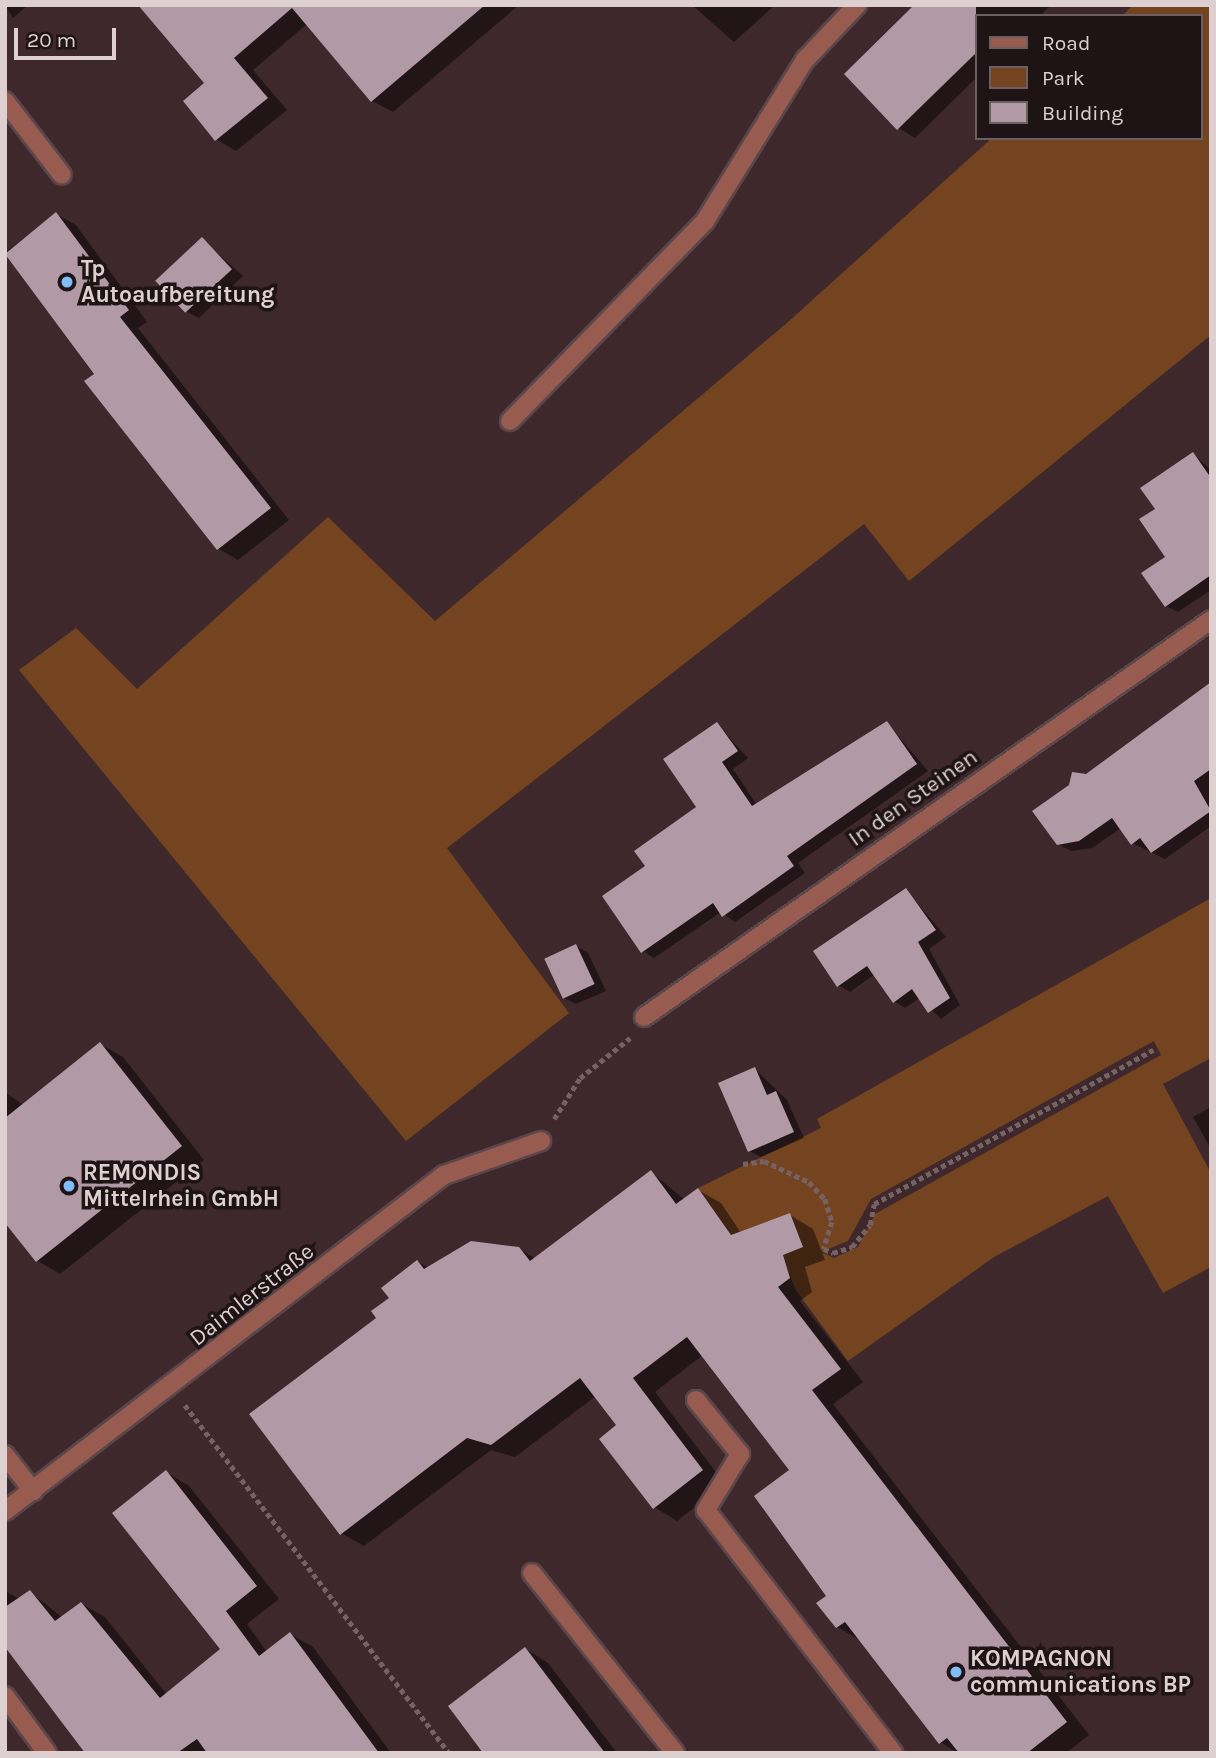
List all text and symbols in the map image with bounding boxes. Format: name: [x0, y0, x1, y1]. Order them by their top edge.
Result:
scale bar: [18, 14, 119, 58]
legend: [974, 14, 1202, 140]
text: 20 m: [27, 28, 76, 52]
text: Road: [1042, 31, 1090, 55]
text: Park: [1042, 66, 1085, 90]
text: Building: [1042, 101, 1123, 125]
place label: Tp Autoaufbereitung: [81, 255, 275, 309]
marker: Tp Autoaufbereitung: [59, 274, 75, 290]
street label: In den Steinen: [843, 743, 983, 853]
place label: REMONDIS Mittelrhein GmbH: [83, 1159, 279, 1213]
marker: REMONDIS Mittelrhein GmbH: [61, 1178, 77, 1194]
street label: Daimlerstraße: [184, 1238, 320, 1352]
place label: KOMPAGNON communications BP: [970, 1645, 1191, 1699]
marker: KOMPAGNON communications BP: [948, 1664, 964, 1680]

